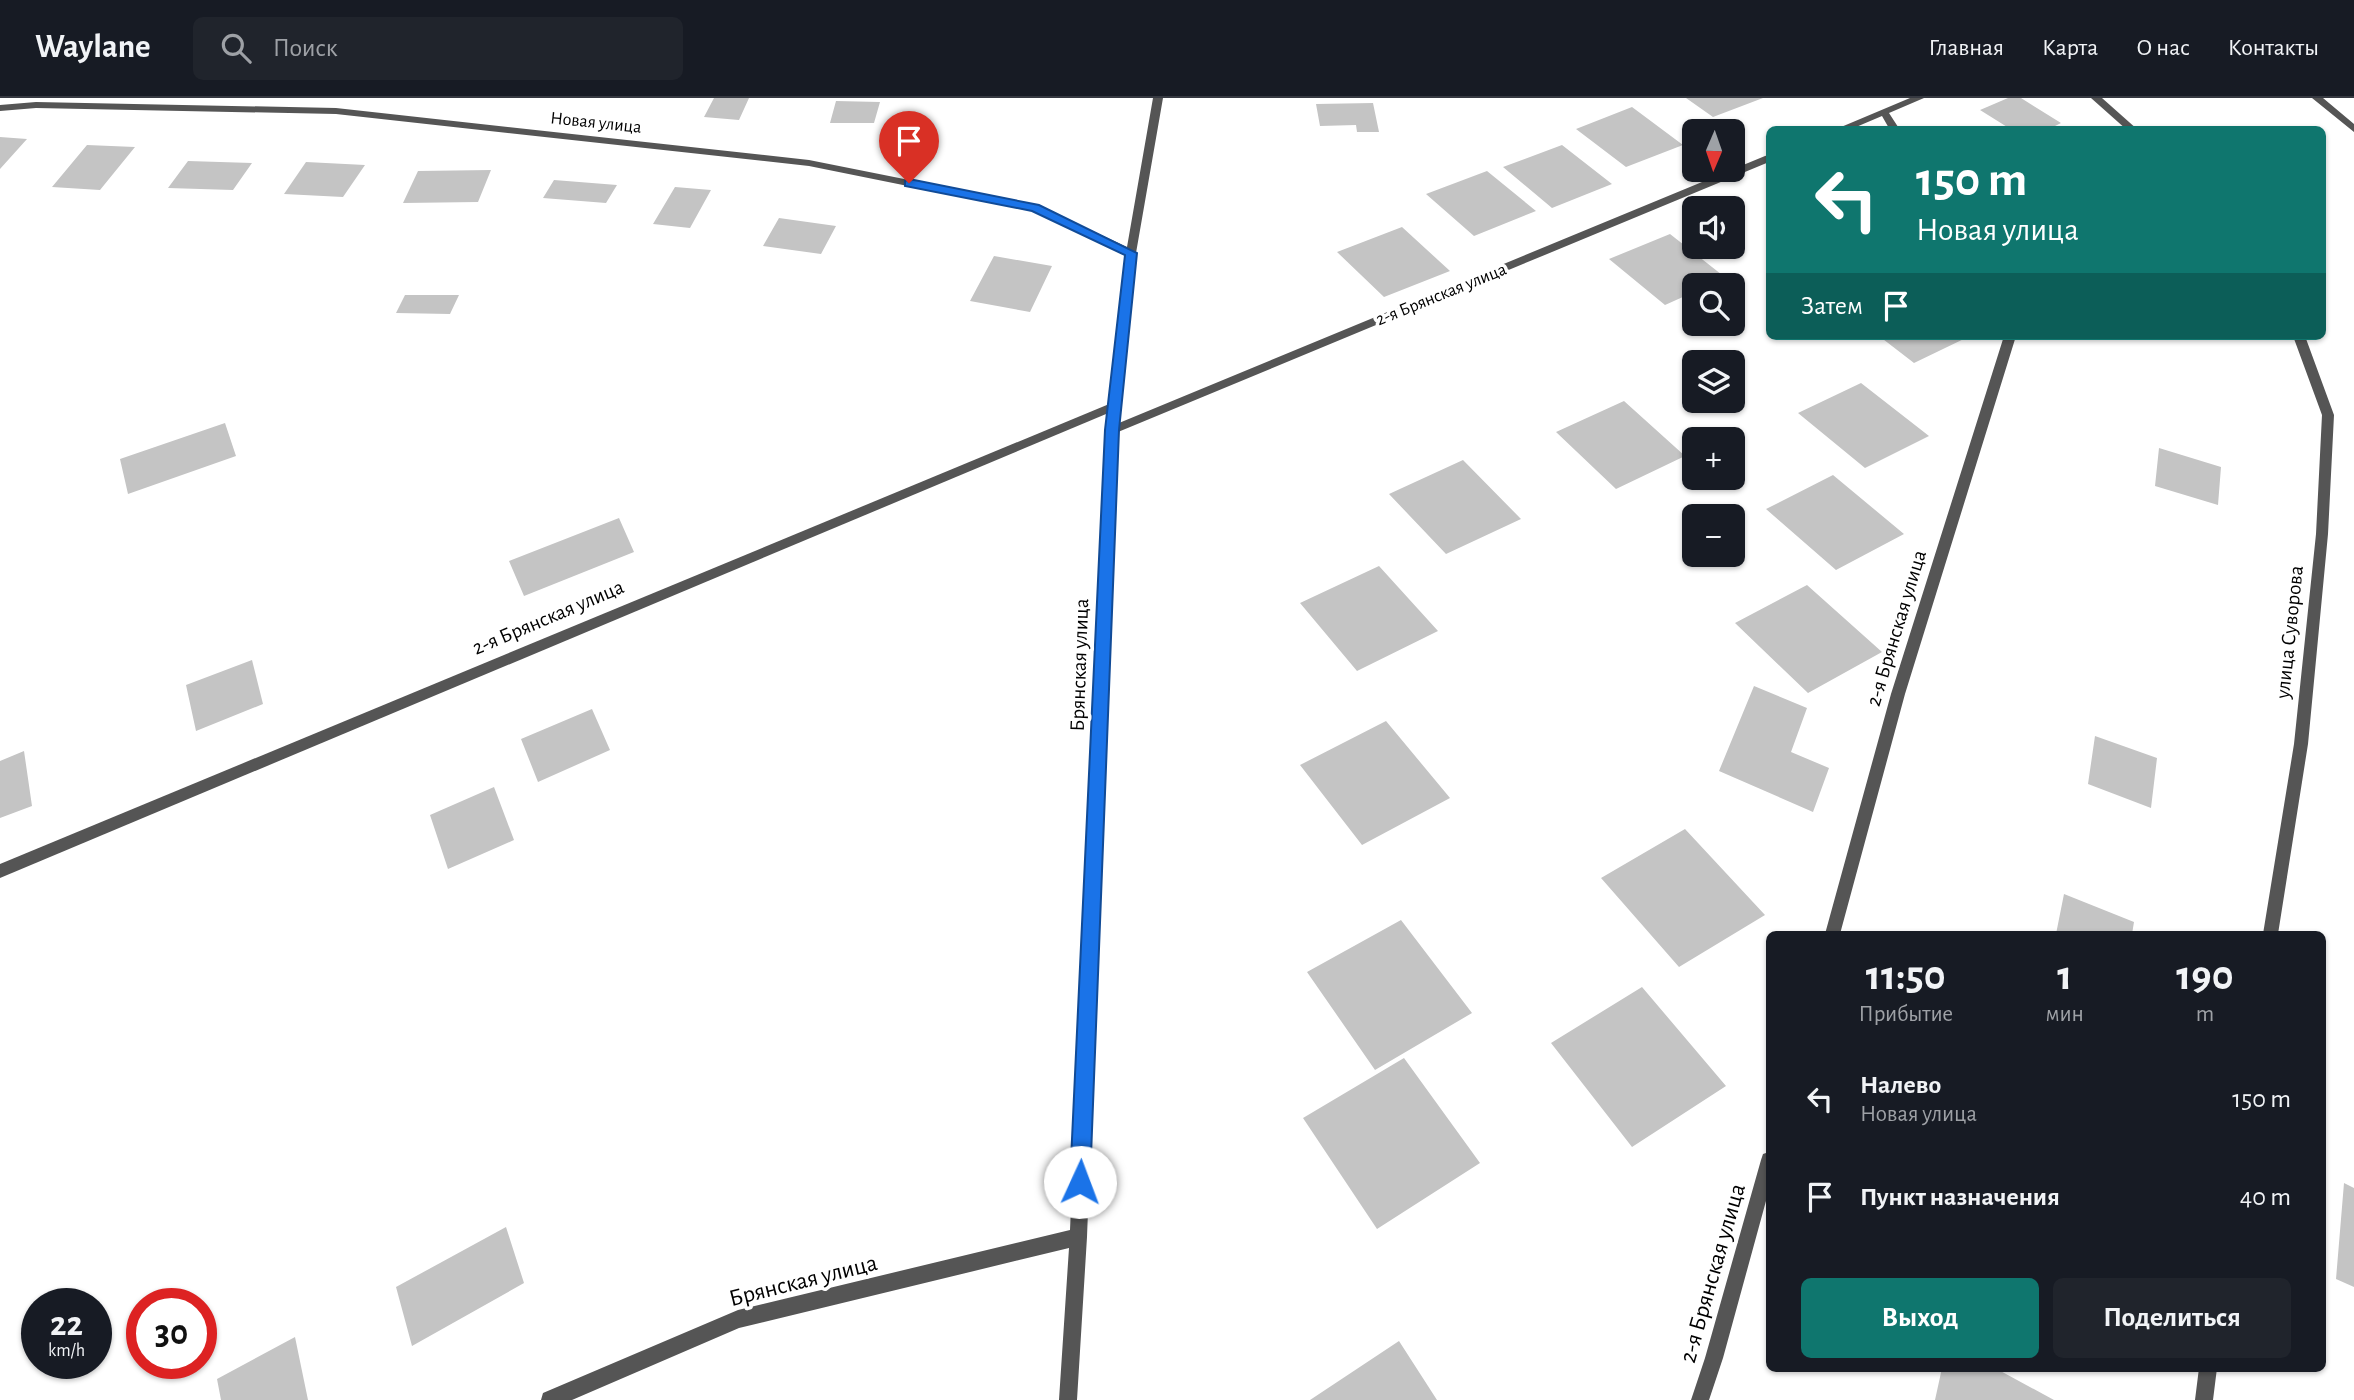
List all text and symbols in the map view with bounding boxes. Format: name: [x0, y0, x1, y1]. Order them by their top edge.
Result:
search box: [193, 17, 683, 80]
icon: search: [217, 29, 255, 67]
text: Waylane: [35, 31, 151, 64]
text: Поиск: [273, 35, 338, 61]
text: Главная: [1929, 36, 2004, 60]
text: Карта: [2042, 36, 2098, 60]
text: О нас: [2136, 36, 2190, 60]
text: Контакты: [2228, 36, 2319, 60]
street label: Новая улица: [549, 109, 642, 137]
pin: [879, 111, 939, 183]
north arrow: [1682, 119, 1745, 182]
map controls: [1682, 119, 1745, 567]
icon: arrive: [890, 122, 928, 160]
icon: left: [1801, 154, 1892, 245]
text: 150 m: [1916, 156, 2027, 205]
button: sound: [1682, 196, 1745, 259]
text: Новая улица: [1916, 214, 2079, 246]
street label: 2-я Брянская улица: [1374, 261, 1509, 329]
button: search: [1682, 273, 1745, 336]
icon: arrive: [1877, 287, 1915, 325]
text: Затем: [1801, 293, 1863, 319]
button: layers: [1682, 350, 1745, 413]
button: +: [1682, 427, 1745, 490]
button: −: [1682, 504, 1745, 567]
street label: 2-я Брянская улица: [1863, 547, 1930, 709]
street label: улица Суворова: [2272, 564, 2307, 701]
street label: 2-я Брянская улица: [469, 576, 627, 659]
street label: Брянская улица: [1067, 598, 1092, 732]
text: 11:50: [1866, 955, 1946, 997]
text: 1: [2057, 955, 2072, 997]
text: 190: [2176, 955, 2234, 997]
text: Прибытие: [1858, 1003, 1953, 1026]
text: мин: [2046, 1003, 2084, 1026]
text: m: [2196, 1003, 2214, 1026]
text: Налево: [1860, 1072, 1941, 1098]
icon: left: [1801, 1080, 1839, 1118]
text: 150 m: [2232, 1086, 2291, 1112]
text: Новая улица: [1860, 1103, 1977, 1126]
position arrow: [1043, 1145, 1117, 1219]
icon: arrive: [1801, 1178, 1839, 1216]
street label: 2-я Брянская улица: [1676, 1181, 1750, 1366]
text: Пункт назначения: [1860, 1184, 2060, 1210]
text: 40 m: [2240, 1184, 2291, 1210]
street label: Брянская улица: [727, 1251, 880, 1311]
button: Выход: [1801, 1278, 2039, 1358]
button: Поделиться: [2053, 1278, 2291, 1358]
speed limit sign: 30: [126, 1288, 217, 1379]
text: 22: [50, 1307, 83, 1342]
text: km/h: [48, 1342, 85, 1360]

